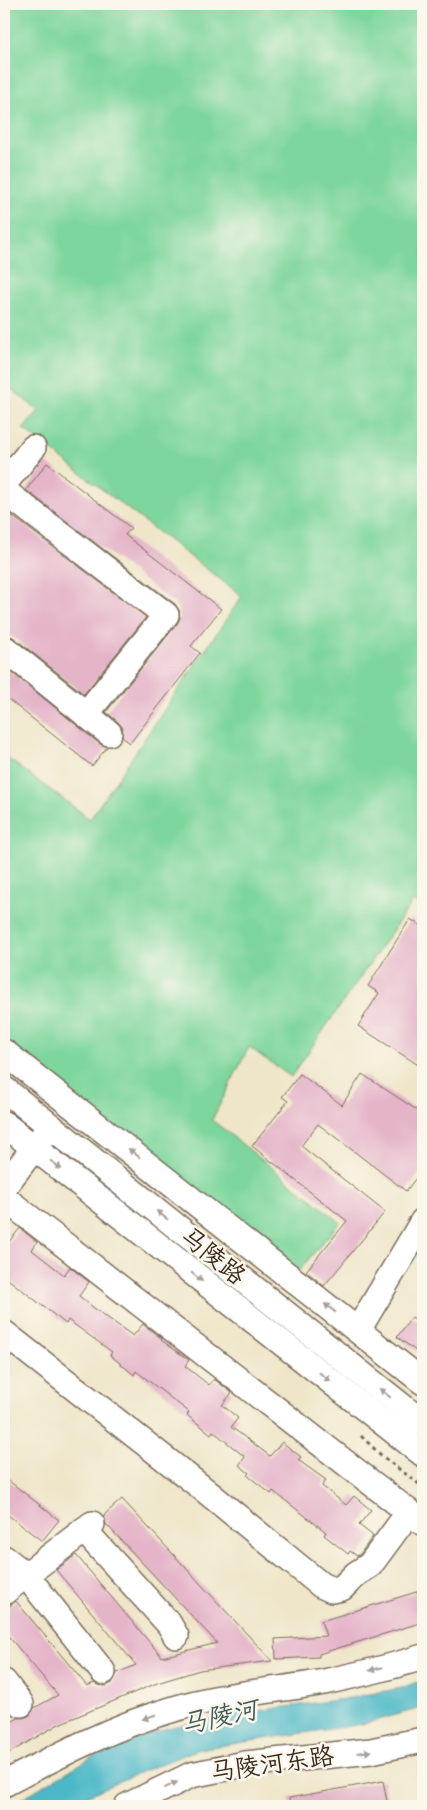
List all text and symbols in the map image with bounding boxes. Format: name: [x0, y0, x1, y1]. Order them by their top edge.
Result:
one-way arrow: [127, 1148, 140, 1159]
one-way arrow: [49, 1160, 62, 1171]
one-way arrow: [155, 1210, 169, 1220]
street label: 马陵路: [174, 1220, 252, 1292]
one-way arrow: [190, 1271, 203, 1282]
one-way arrow: [324, 1303, 337, 1314]
one-way arrow: [318, 1372, 331, 1383]
one-way arrow: [379, 1387, 392, 1398]
one-way arrow: [369, 1665, 384, 1673]
water label: 马陵河: [177, 1692, 264, 1741]
one-way arrow: [141, 1713, 156, 1721]
street label: 马陵河东路: [208, 1739, 336, 1789]
one-way arrow: [357, 1748, 373, 1756]
one-way arrow: [164, 1781, 178, 1789]

